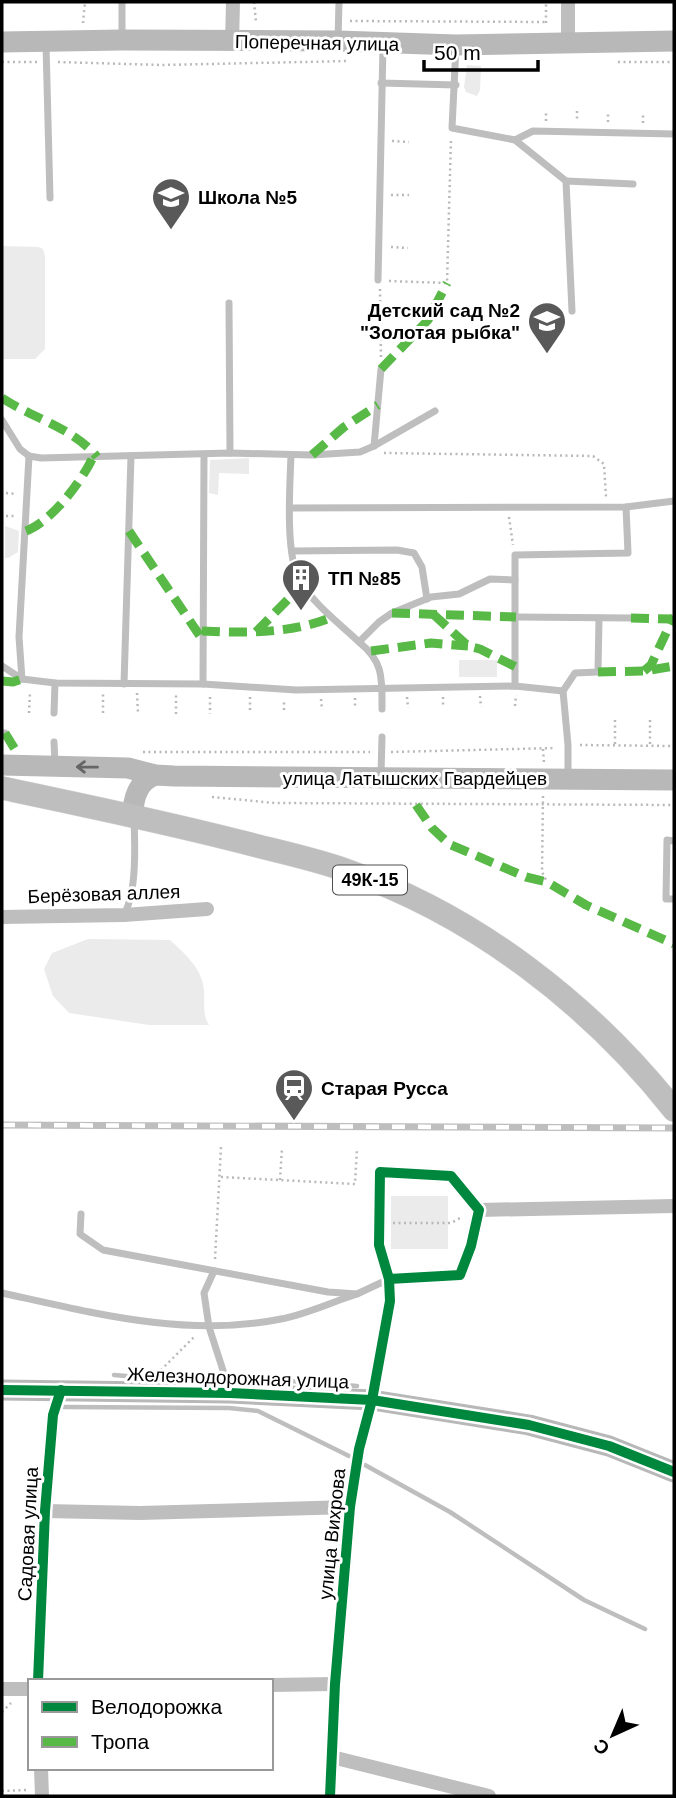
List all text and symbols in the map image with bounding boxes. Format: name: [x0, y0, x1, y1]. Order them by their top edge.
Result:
scale bar: [424, 28, 538, 72]
street label: Поперечная улица: [235, 31, 400, 55]
text: 50 m: [434, 41, 481, 64]
school or university icon: Школа №5: [150, 176, 192, 231]
place label: Школа №5: [198, 187, 298, 208]
place label: Детский сад №2 "Золотая рыбка": [360, 300, 520, 343]
school or university icon: Детский сад №2 "Золотая рыбка": [526, 300, 568, 355]
building icon: ТП №85: [280, 557, 322, 612]
place label: ТП №85: [328, 568, 401, 589]
one-way arrow: [76, 760, 99, 774]
street label: улица Латышских Гвардейцев: [283, 768, 547, 789]
road number: 49К-15: [333, 866, 407, 894]
street label: Берёзовая аллея: [27, 881, 181, 907]
station icon: Старая Русса: [273, 1067, 315, 1122]
place label: Старая Русса: [321, 1078, 448, 1099]
street label: Железнодорожная улица: [127, 1364, 350, 1392]
street label: Садовая улица: [14, 1466, 42, 1602]
street label: улица Вихрова: [315, 1467, 349, 1601]
legend: [28, 1679, 273, 1770]
text: Велодорожка: [91, 1695, 222, 1718]
north arrow: [578, 1700, 648, 1770]
text: Тропа: [91, 1730, 149, 1753]
text: С: [589, 1734, 614, 1759]

